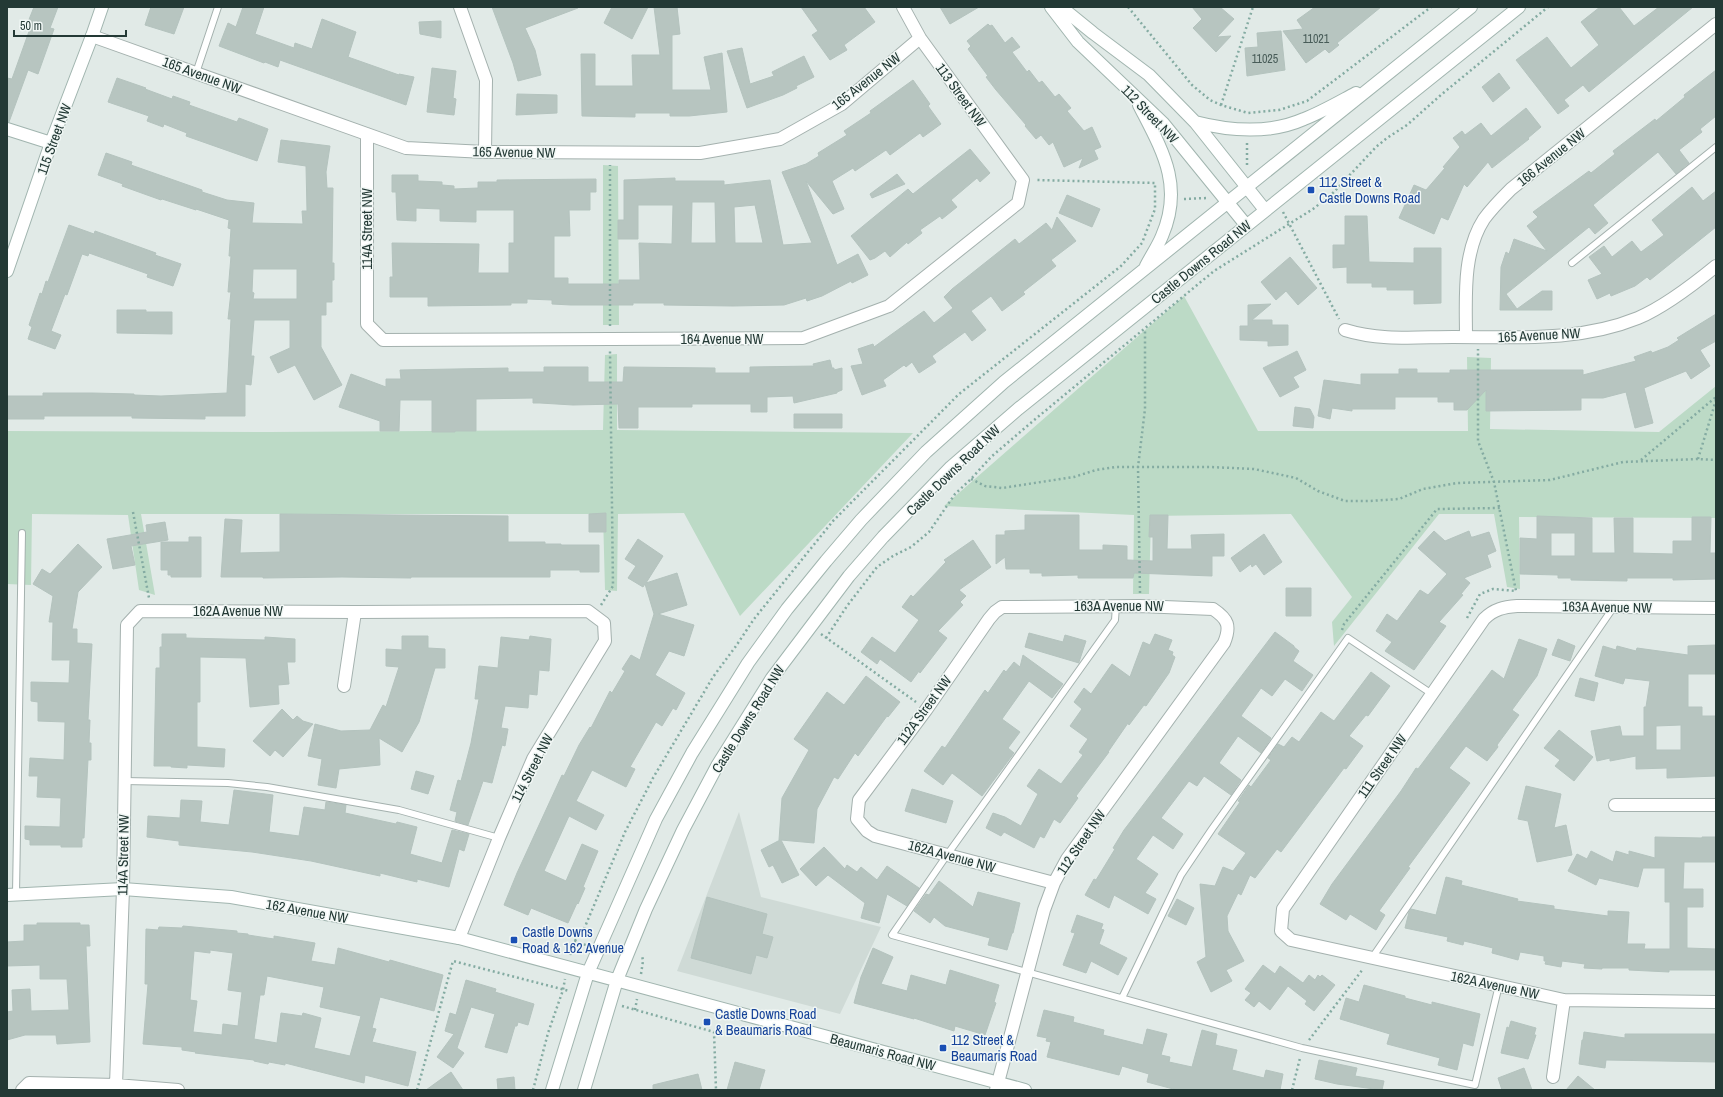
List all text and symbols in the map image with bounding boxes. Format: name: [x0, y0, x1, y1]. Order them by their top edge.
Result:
scale bar: [14, 12, 126, 38]
text: 50 m: [20, 18, 42, 34]
house number: 11021: [1303, 31, 1330, 47]
street label: 165 Avenue NW: [828, 48, 904, 114]
house number: 11025: [1252, 51, 1279, 67]
street label: 165 Avenue NW: [160, 52, 244, 98]
street label: 113 Street NW: [932, 60, 990, 131]
street label: 112 Street NW: [1118, 81, 1182, 147]
street label: 115 Street NW: [33, 101, 75, 177]
street label: 166 Avenue NW: [1513, 124, 1589, 190]
street label: 165 Avenue NW: [472, 142, 556, 162]
place label: 112 Street & Castle Downs Road: [1319, 173, 1420, 207]
marker: 112 Street & Castle Downs Road: [1306, 185, 1316, 195]
street label: 114A Street NW: [358, 188, 376, 270]
street label: Castle Downs Road NW: [1147, 216, 1255, 308]
street label: 165 Avenue NW: [1497, 324, 1581, 346]
street label: 164 Avenue NW: [681, 330, 764, 348]
street label: Castle Downs Road NW: [902, 420, 1004, 519]
street label: 163A Avenue NW: [1074, 597, 1164, 615]
street label: 163A Avenue NW: [1562, 597, 1652, 617]
street label: 162A Avenue NW: [193, 602, 283, 620]
street label: Castle Downs Road NW: [708, 662, 789, 776]
street label: 112A Street NW: [893, 672, 955, 748]
street label: 114 Street NW: [507, 731, 557, 805]
street label: 111 Street NW: [1354, 731, 1411, 801]
street label: 112 Street NW: [1053, 806, 1109, 878]
street label: 114A Street NW: [113, 814, 133, 896]
street label: 162A Avenue NW: [906, 836, 998, 876]
street label: 162 Avenue NW: [265, 895, 349, 927]
place label: Castle Downs Road & 162 Avenue: [522, 923, 624, 957]
marker: Castle Downs Road & 162 Avenue: [509, 935, 519, 945]
street label: 162A Avenue NW: [1449, 967, 1541, 1003]
place label: Castle Downs Road & Beaumaris Road: [715, 1005, 816, 1039]
marker: Castle Downs Road & Beaumaris Road: [702, 1017, 712, 1027]
street label: Beaumaris Road NW: [828, 1029, 938, 1075]
place label: 112 Street & Beaumaris Road: [951, 1031, 1037, 1065]
marker: 112 Street & Beaumaris Road: [938, 1043, 948, 1053]

